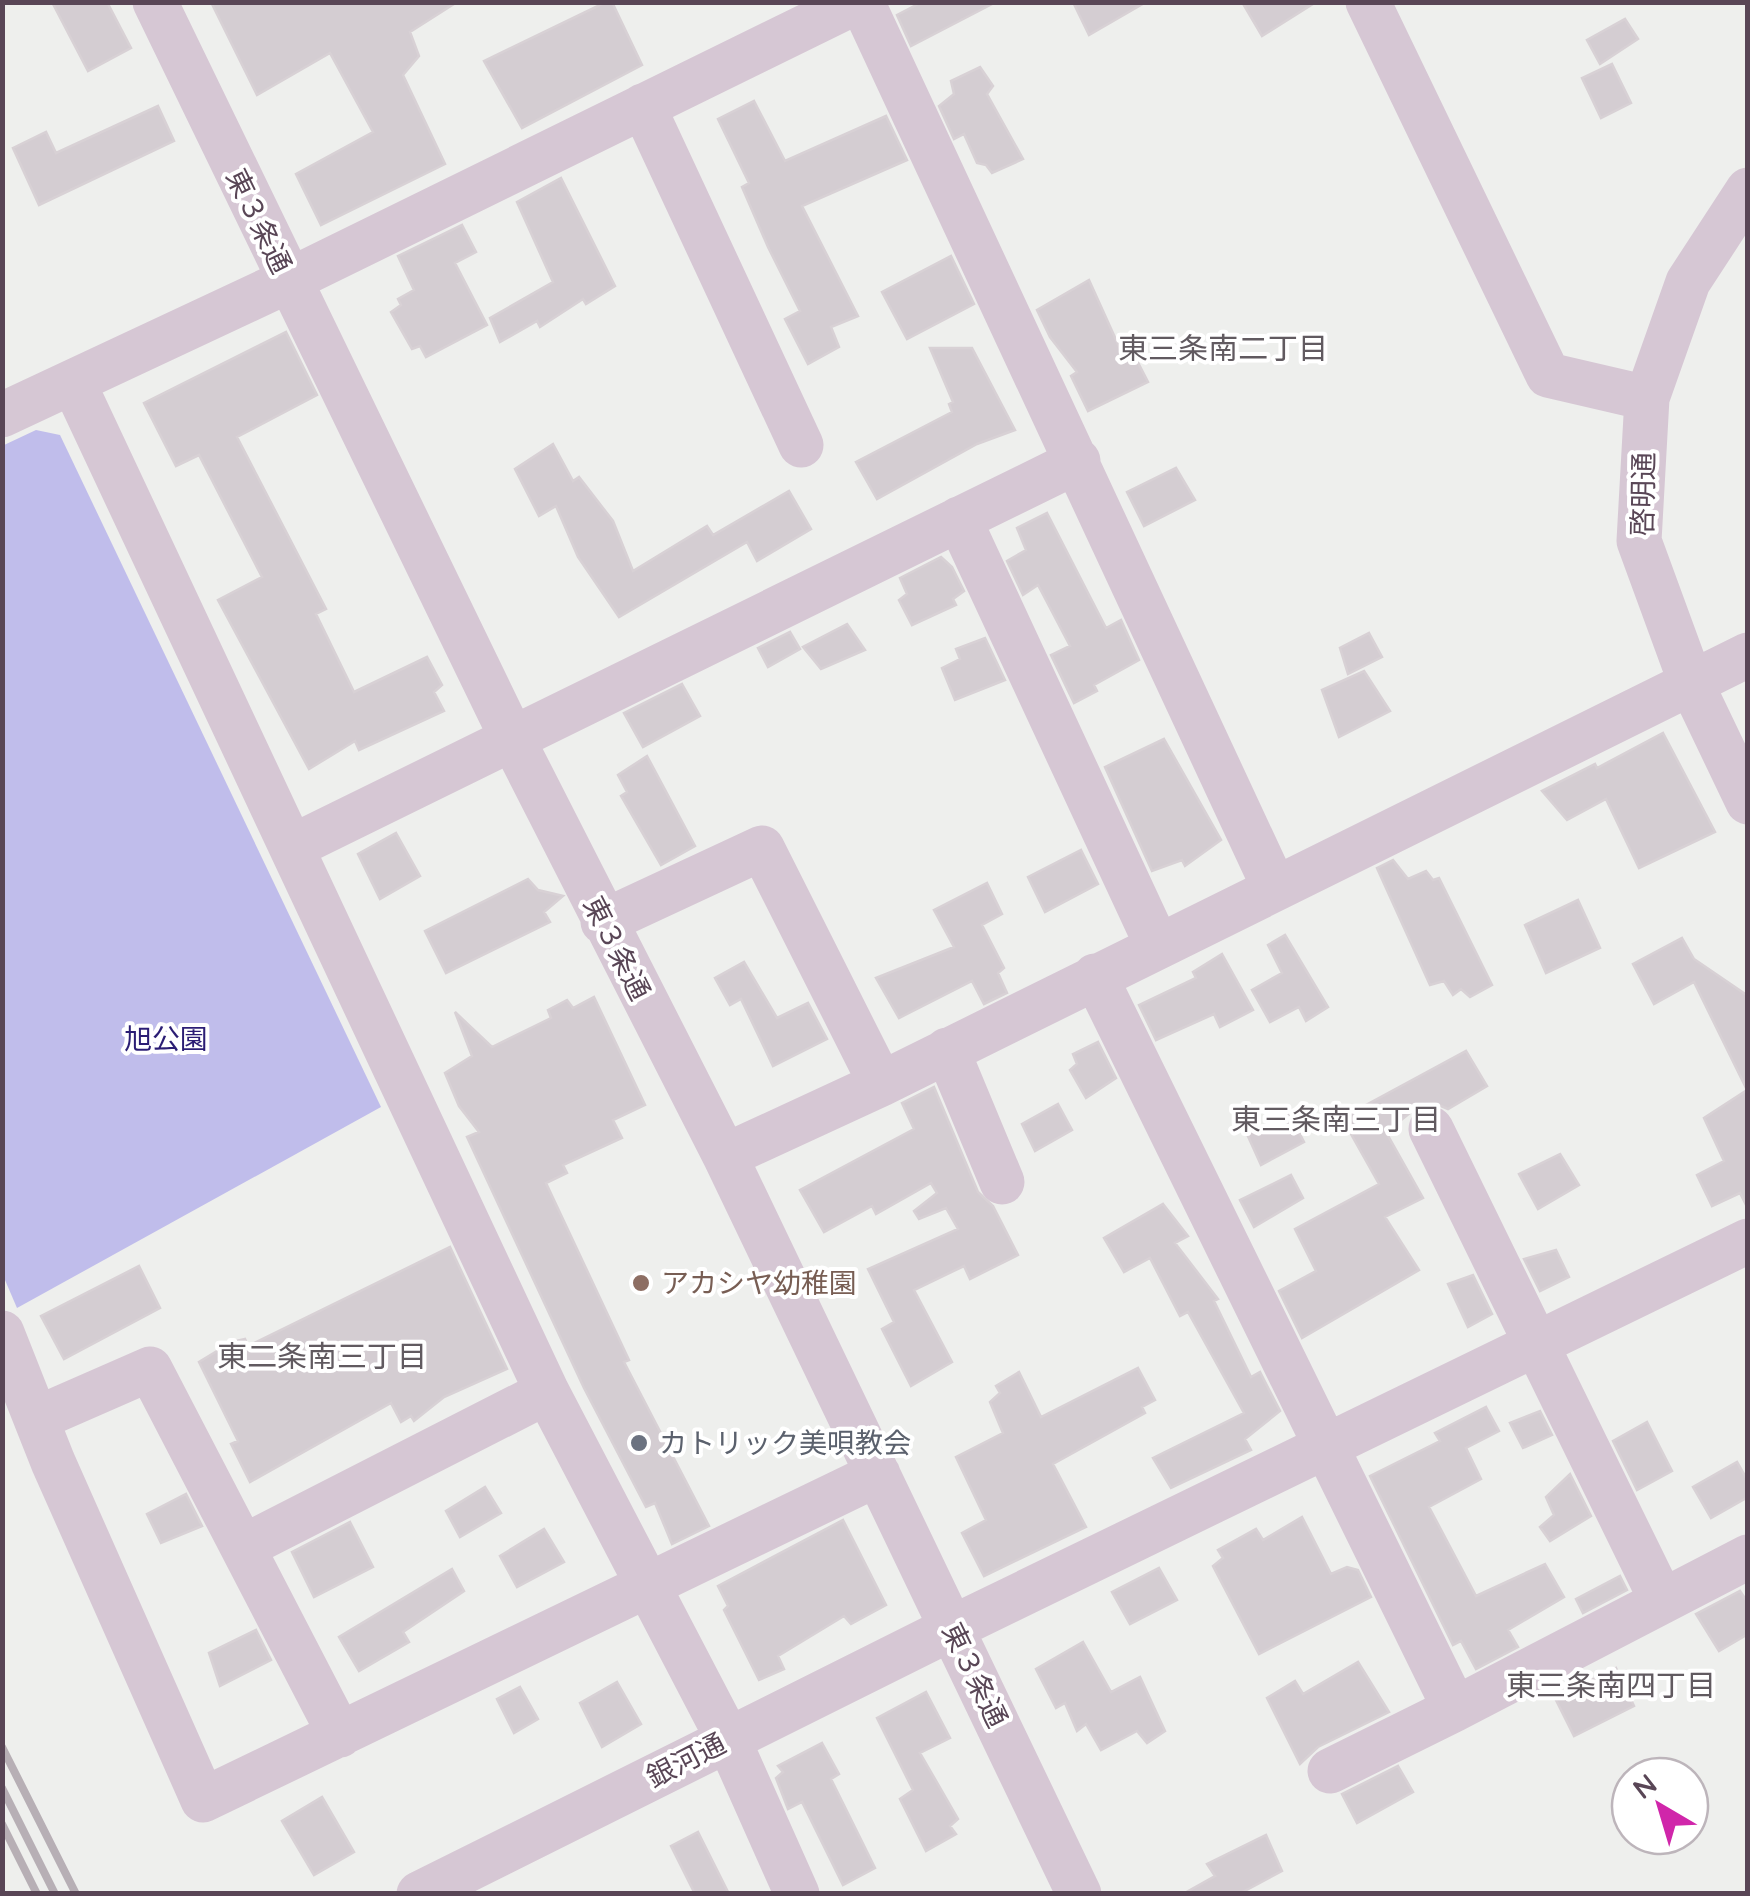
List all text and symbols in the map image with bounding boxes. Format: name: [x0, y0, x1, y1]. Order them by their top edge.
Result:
street label: 東３条通: [219, 163, 300, 279]
district label: 東三条南二丁目: [1118, 329, 1328, 367]
street label: 啓明通: [1624, 452, 1661, 536]
street label: 東３条通: [576, 890, 658, 1006]
park label: 旭公園: [124, 1021, 208, 1056]
district label: 東三条南三丁目: [1231, 1100, 1441, 1138]
place label: アカシヤ幼稚園: [661, 1265, 857, 1300]
marker: アカシヤ幼稚園: [630, 1272, 652, 1294]
district label: 東二条南三丁目: [217, 1337, 427, 1375]
place label: カトリック美唄教会: [659, 1425, 911, 1460]
marker: カトリック美唄教会: [628, 1432, 650, 1454]
street label: 東３条通: [935, 1617, 1016, 1733]
district label: 東三条南四丁目: [1506, 1666, 1716, 1704]
street label: 銀河通: [640, 1725, 731, 1794]
north arrow: [1610, 1756, 1710, 1856]
text: N: [1625, 1766, 1663, 1806]

